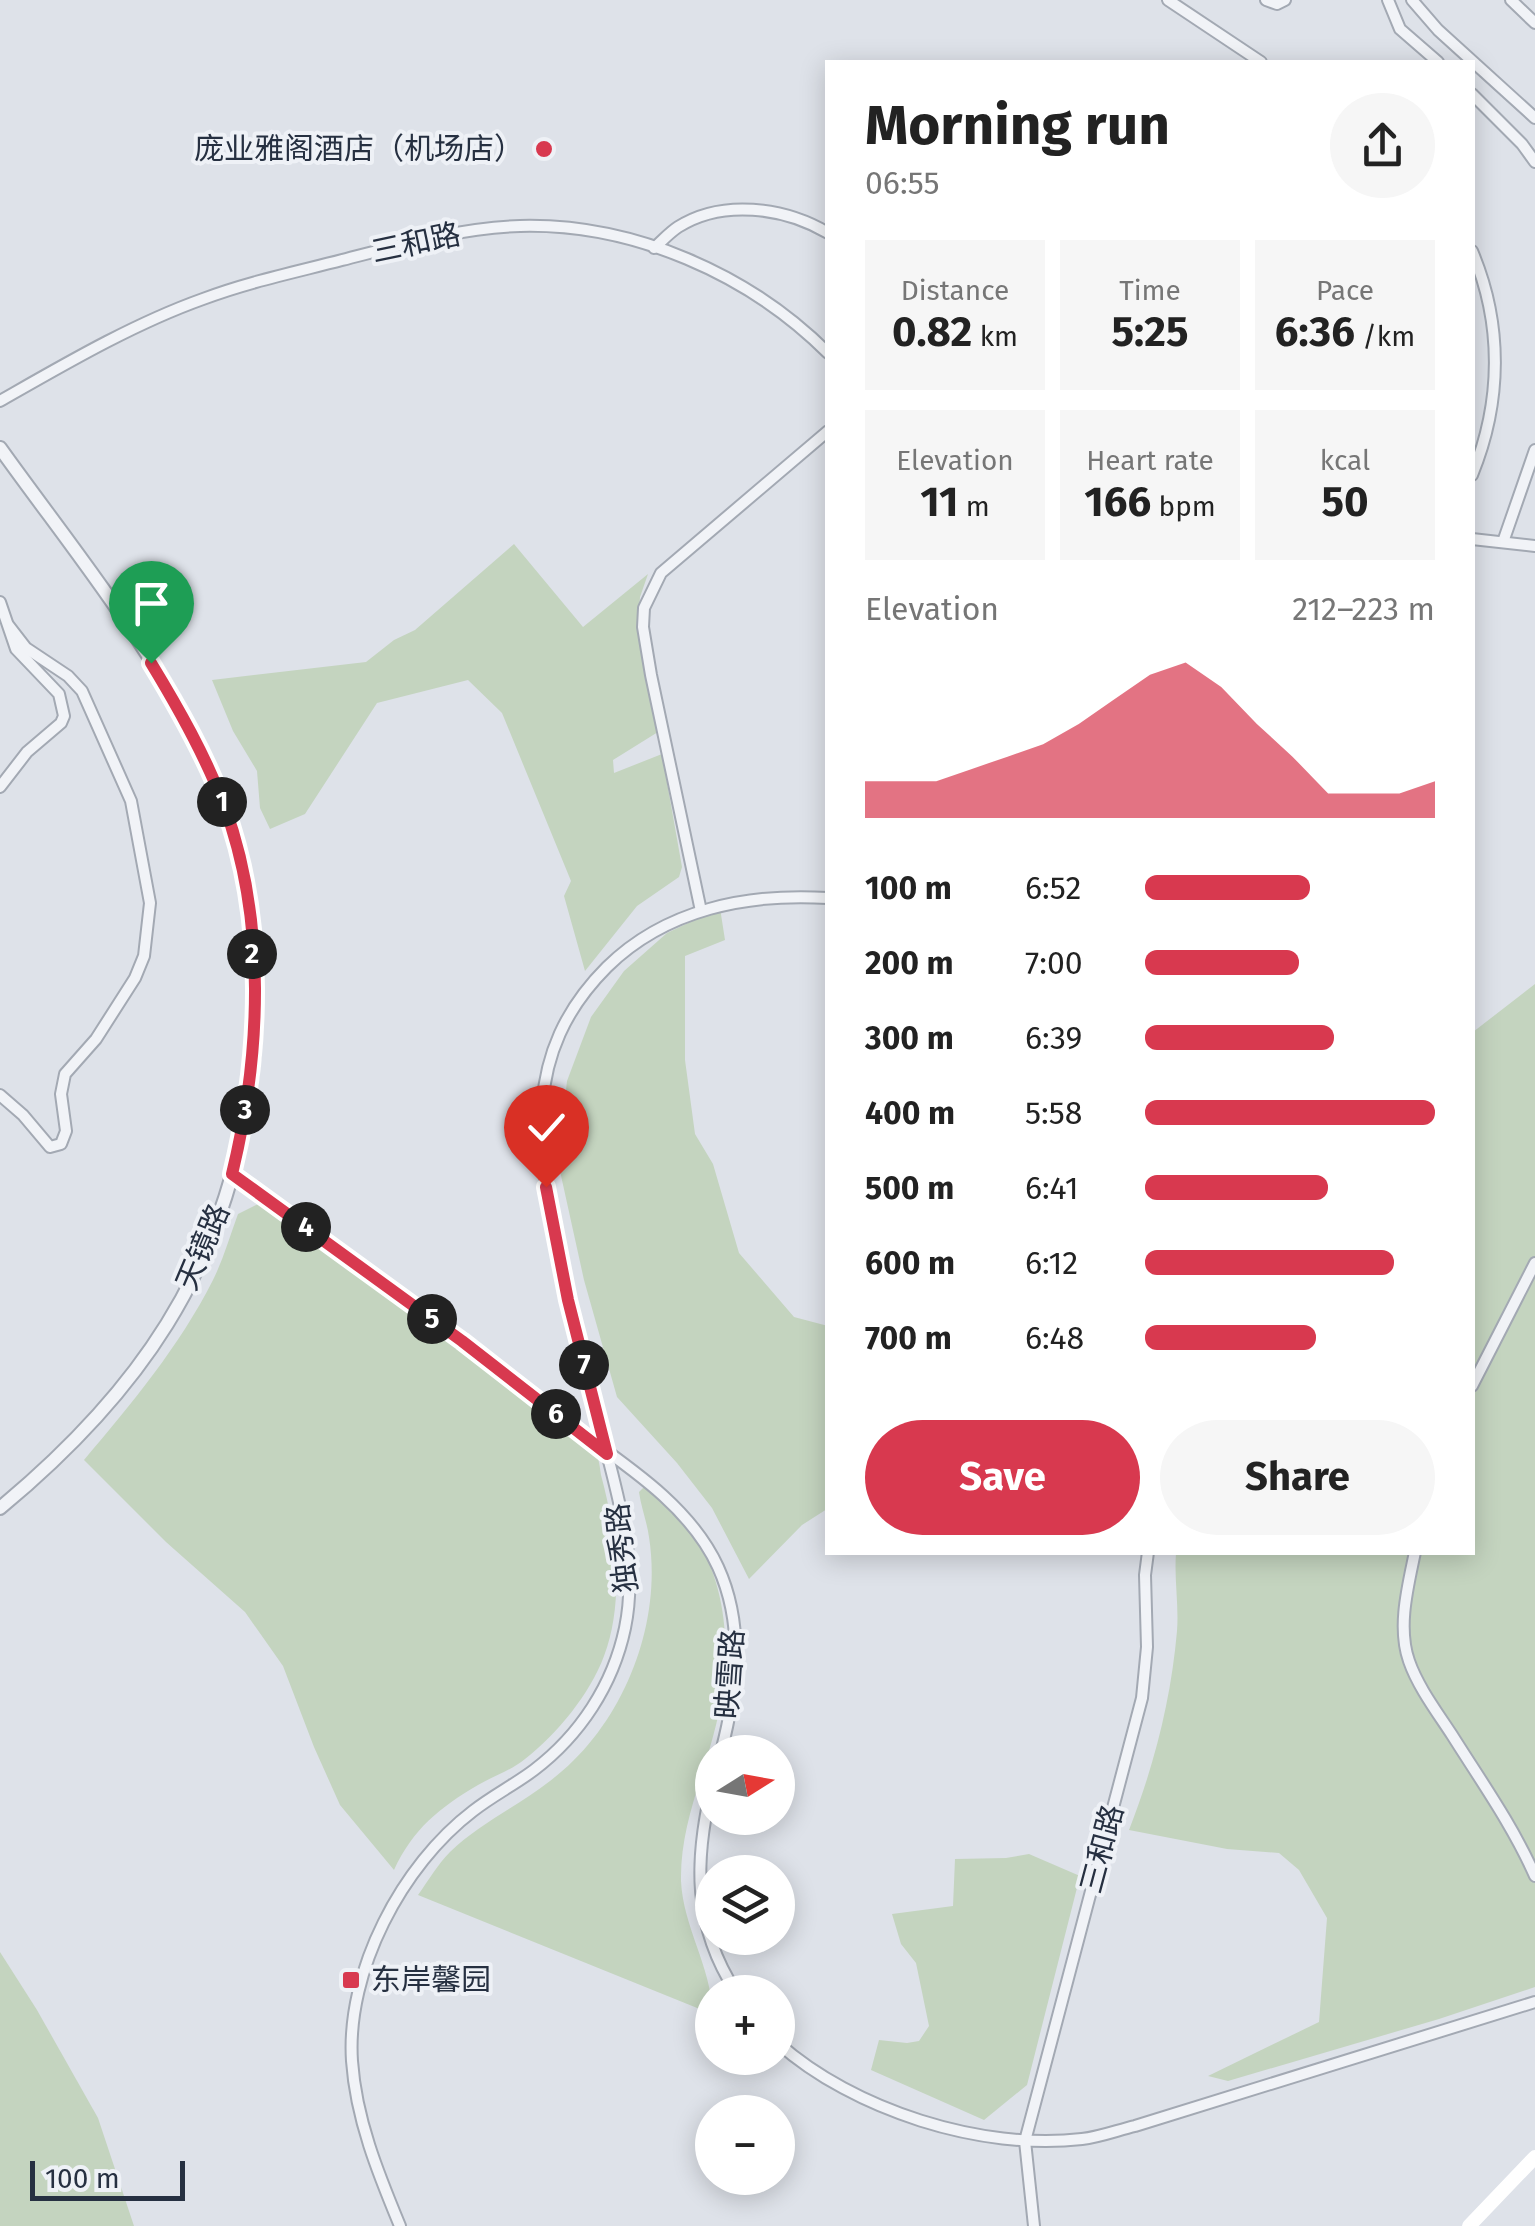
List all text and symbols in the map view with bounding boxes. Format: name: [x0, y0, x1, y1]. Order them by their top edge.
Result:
text: Morning run: [865, 93, 1170, 159]
button: share: [1330, 93, 1435, 198]
place label: 庞业雅阁酒店（机场店）: [194, 131, 524, 167]
marker: 庞业雅阁酒店（机场店）: [533, 138, 555, 160]
text: 06:55: [865, 164, 940, 202]
street label: 三和路: [368, 216, 464, 270]
text: Distance: [901, 274, 1009, 307]
text: Time: [1119, 274, 1181, 307]
text: Pace: [1316, 274, 1374, 307]
text: 0.82: [892, 307, 972, 357]
text: 5:25: [1112, 307, 1188, 357]
text: 6:36: [1275, 307, 1355, 357]
text: km: [972, 320, 1018, 353]
text: /km: [1355, 320, 1415, 353]
text: Elevation: [896, 444, 1014, 477]
text: Heart rate: [1086, 444, 1214, 477]
text: kcal: [1320, 444, 1370, 477]
text: 11: [920, 477, 958, 527]
text: 166: [1084, 477, 1151, 527]
text: 50: [1321, 477, 1369, 527]
text: m: [958, 490, 990, 523]
text: bpm: [1151, 490, 1216, 523]
pin: [109, 561, 194, 664]
icon: arrive: [124, 576, 179, 631]
text: Elevation: [865, 590, 999, 628]
text: 212–223 m: [1292, 590, 1435, 628]
pin: 1: [197, 777, 247, 827]
text: 1: [216, 785, 229, 818]
text: 100 m: [865, 869, 952, 907]
text: 6:52: [1025, 869, 1081, 907]
pin: 2: [227, 929, 277, 979]
text: 2: [245, 937, 259, 970]
text: 200 m: [865, 944, 954, 982]
text: 7:00: [1025, 944, 1083, 982]
text: 300 m: [865, 1019, 954, 1057]
text: 6:39: [1025, 1019, 1082, 1057]
pin: 3: [220, 1085, 270, 1135]
pin: [504, 1085, 589, 1188]
text: 3: [238, 1093, 252, 1126]
text: 400 m: [865, 1094, 955, 1132]
text: 5:58: [1025, 1094, 1083, 1132]
icon: check: [519, 1100, 574, 1155]
text: 500 m: [865, 1169, 954, 1207]
text: 6:41: [1025, 1169, 1079, 1207]
street label: 天镜路: [169, 1199, 237, 1295]
pin: 4: [281, 1202, 331, 1252]
text: 4: [298, 1210, 314, 1243]
text: 600 m: [865, 1244, 955, 1282]
text: 6:12: [1025, 1244, 1078, 1282]
pin: 5: [407, 1294, 457, 1344]
text: 5: [424, 1302, 440, 1335]
text: 700 m: [865, 1319, 952, 1357]
text: 6:48: [1025, 1319, 1084, 1357]
pin: 7: [559, 1340, 609, 1390]
text: 7: [577, 1348, 591, 1381]
pin: 6: [531, 1389, 581, 1439]
text: 6: [548, 1397, 564, 1430]
button: Save: [865, 1420, 1140, 1535]
button: Share: [1160, 1420, 1435, 1535]
street label: 独秀路: [599, 1501, 645, 1595]
street label: 映雪路: [709, 1628, 751, 1720]
north arrow: [695, 1735, 795, 1835]
map controls: [695, 1735, 795, 2195]
street label: 三和路: [1073, 1801, 1131, 1897]
button: layers: [695, 1855, 795, 1955]
place label: 东岸馨园: [371, 1962, 491, 1998]
marker: 东岸馨园: [340, 1969, 362, 1991]
button: +: [695, 1975, 795, 2075]
button: −: [695, 2095, 795, 2195]
scale bar: [30, 2156, 185, 2200]
text: 100 m: [45, 2162, 120, 2195]

